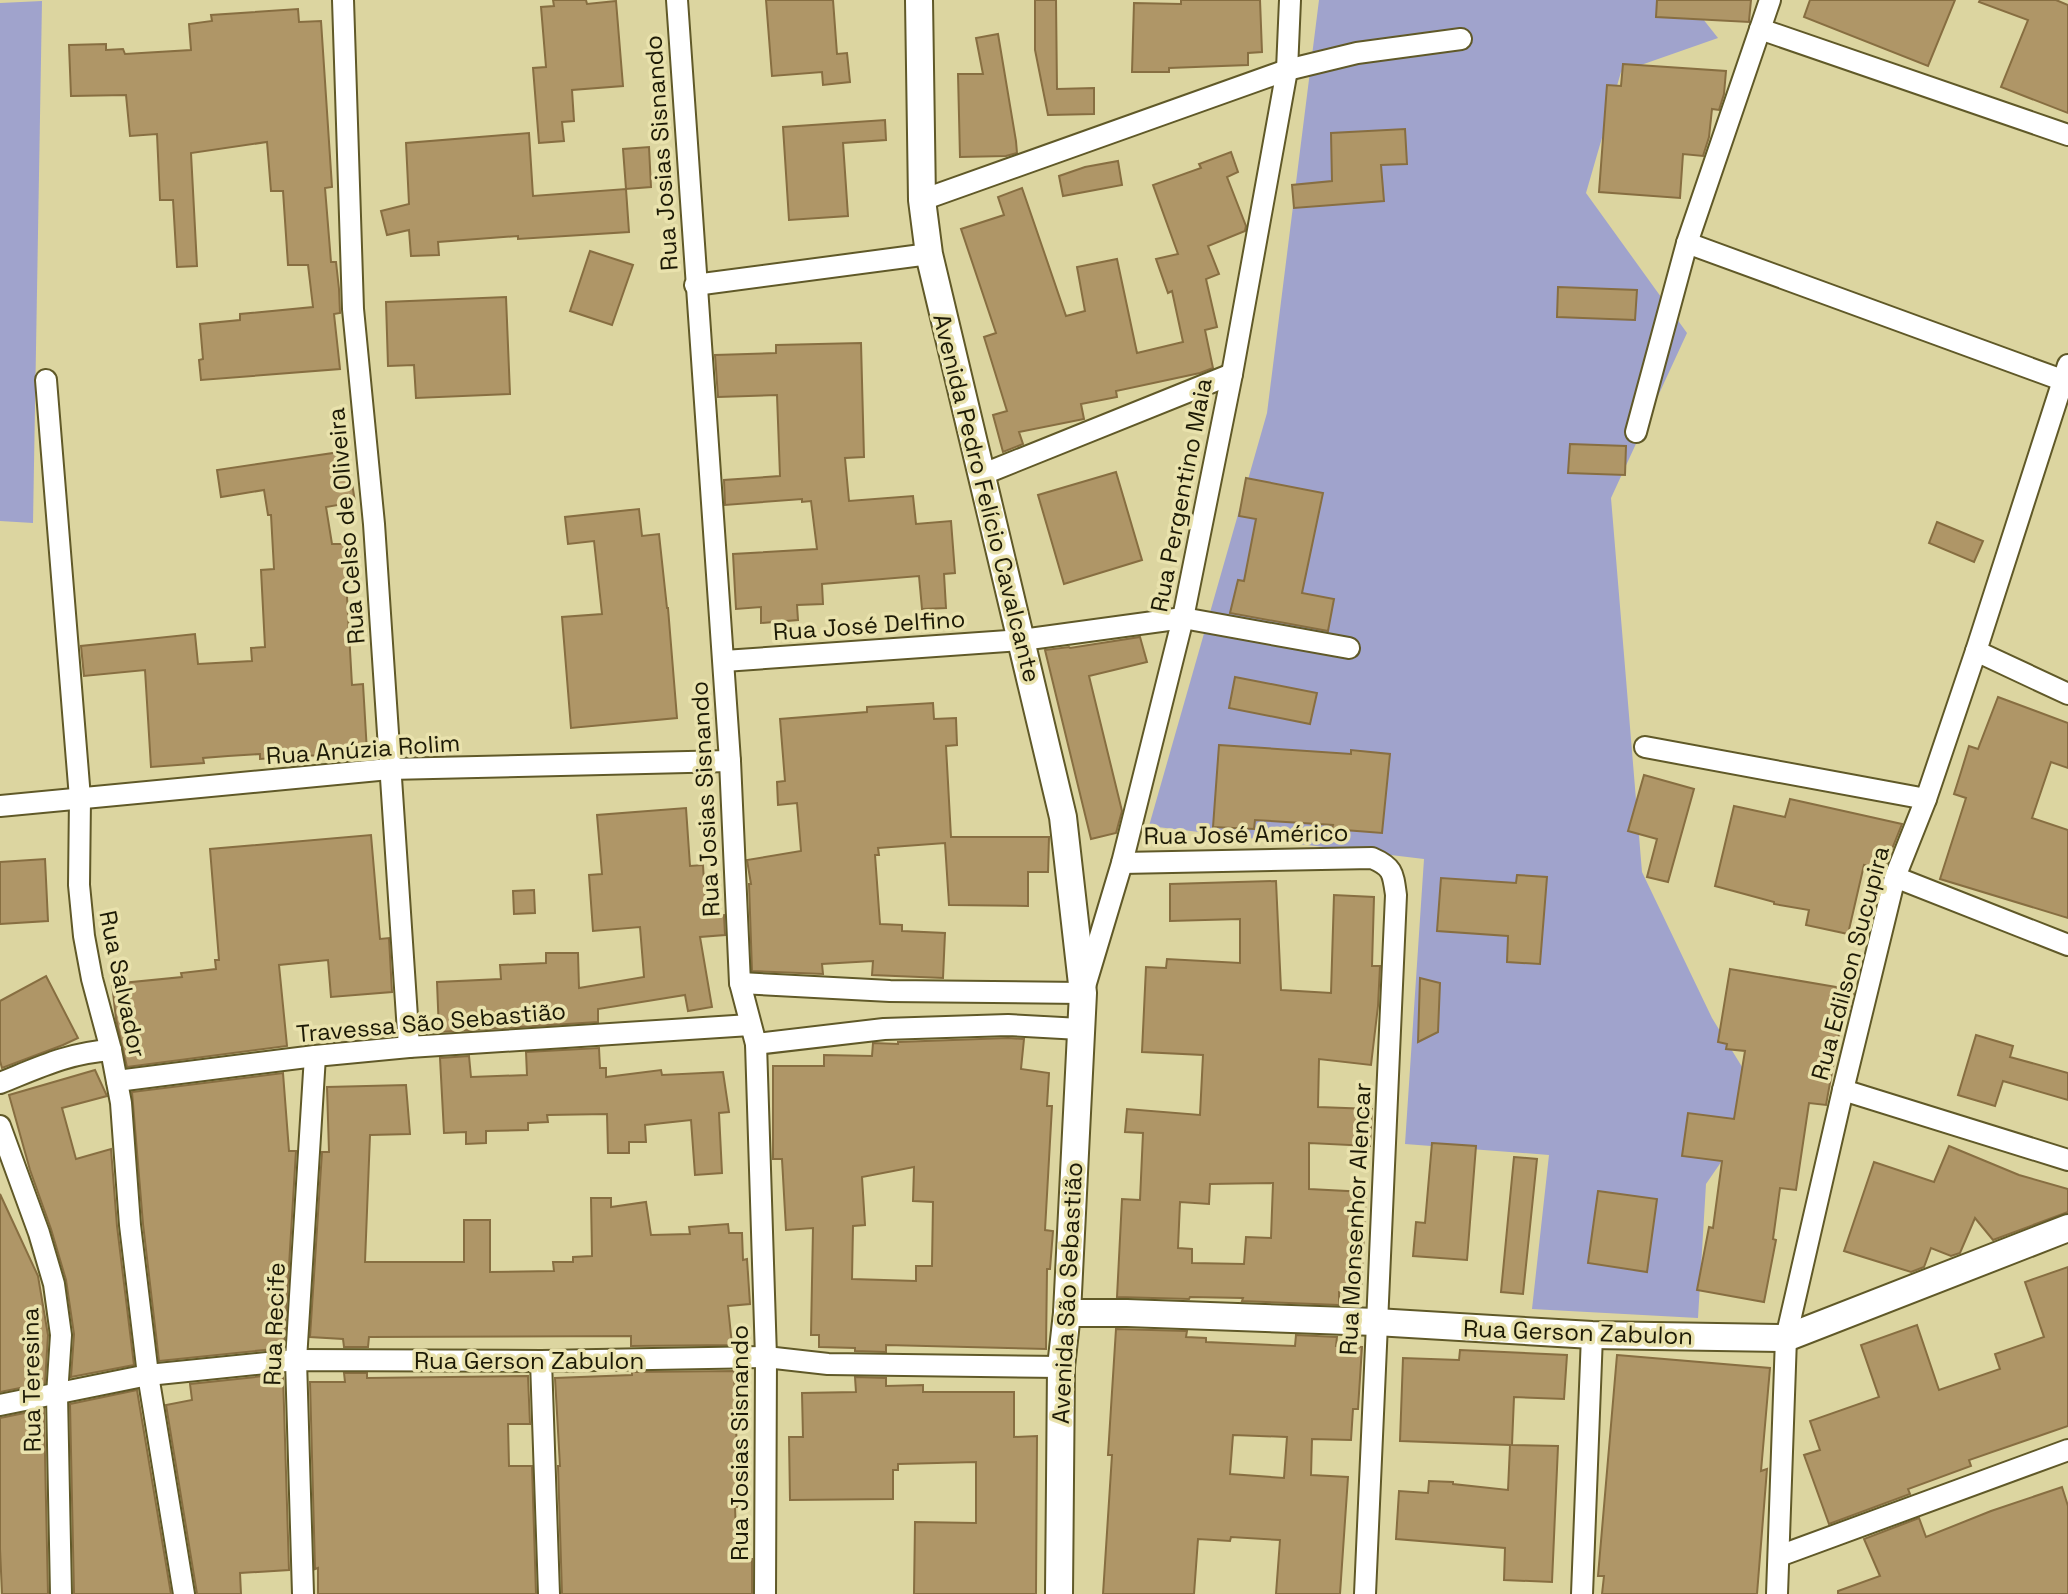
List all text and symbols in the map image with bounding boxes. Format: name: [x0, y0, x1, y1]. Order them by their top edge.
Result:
street label: Rua Josias Sisnando: [637, 34, 685, 272]
street label: Avenida Pedro Felício Cavalcante: [926, 310, 1048, 686]
street label: Rua Pergentino Maia: [1143, 375, 1219, 615]
street label: Rua Celso de Oliveira: [320, 406, 372, 646]
street label: Rua José Delfino: [772, 603, 966, 647]
street label: Rua Josias Sisnando: [683, 680, 727, 918]
street label: Rua Anúzia Rolim: [265, 727, 461, 771]
street label: Rua José Américo: [1143, 817, 1349, 851]
street label: Rua Edilson Sucupira: [1804, 842, 1896, 1083]
street label: Rua Salvador: [92, 908, 154, 1060]
street label: Travessa São Sebastião: [295, 995, 567, 1049]
street label: Rua Monsenhor Alencar: [1332, 1082, 1378, 1356]
street label: Avenida São Sebastião: [1045, 1161, 1089, 1425]
street label: Rua Recife: [256, 1262, 292, 1386]
street label: Rua Teresina: [14, 1307, 48, 1453]
street label: Rua Gerson Zabulon: [1462, 1312, 1694, 1352]
street label: Rua Josias Sisnando: [724, 1325, 755, 1561]
street label: Rua Gerson Zabulon: [414, 1345, 644, 1376]

